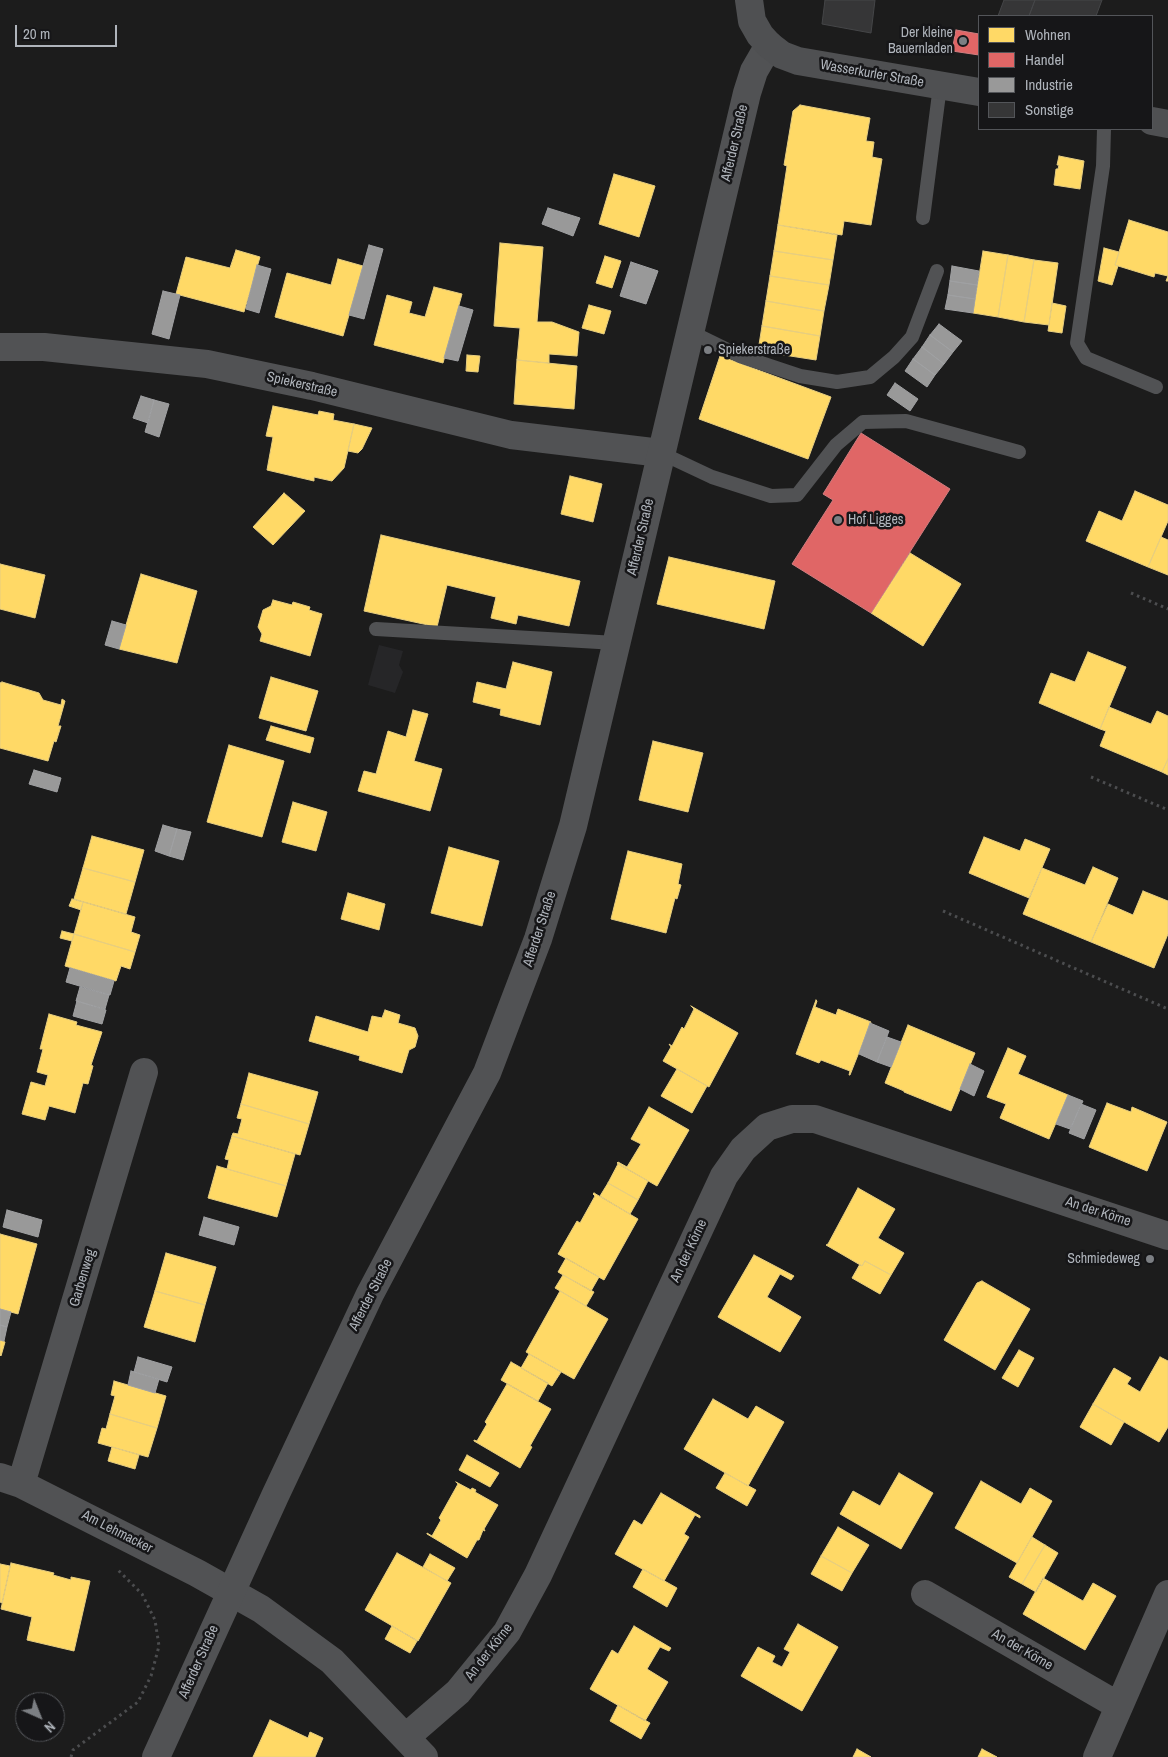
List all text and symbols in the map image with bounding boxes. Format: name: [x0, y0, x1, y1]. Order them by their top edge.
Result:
scale bar: [18, 15, 120, 47]
legend: [978, 15, 1153, 130]
text: 20 m: [23, 23, 50, 44]
text: Wohnen: [1025, 24, 1071, 45]
place label: Der kleine Bauernladen: [888, 25, 953, 58]
marker: Der kleine Bauernladen: [957, 35, 969, 47]
text: Handel: [1025, 49, 1064, 70]
street label: Wasserkurler Straße: [819, 57, 925, 91]
text: Industrie: [1025, 74, 1073, 95]
text: Sonstige: [1025, 99, 1074, 120]
street label: Afferder Straße: [718, 103, 752, 183]
place label: Spiekerstraße: [718, 342, 790, 358]
marker: Spiekerstraße: [702, 344, 714, 356]
street label: Spiekerstraße: [265, 369, 339, 401]
street label: Afferder Straße: [624, 497, 658, 577]
place label: Hof Ligges: [848, 512, 904, 528]
marker: Hof Ligges: [832, 514, 844, 526]
street label: Afferder Straße: [520, 889, 560, 969]
street label: An der Körne: [1063, 1194, 1133, 1230]
street label: An der Körne: [667, 1217, 711, 1285]
street label: Garbenweg: [66, 1247, 100, 1309]
place label: Schmiedeweg: [1067, 1251, 1140, 1267]
marker: Schmiedeweg: [1144, 1253, 1156, 1265]
street label: Afferder Straße: [346, 1256, 396, 1334]
street label: Am Lehmacker: [79, 1507, 155, 1557]
street label: An der Körne: [462, 1620, 516, 1684]
street label: Afferder Straße: [175, 1623, 223, 1701]
street label: An der Körne: [989, 1626, 1055, 1674]
north arrow: [15, 1692, 65, 1742]
text: N: [40, 1718, 59, 1736]

